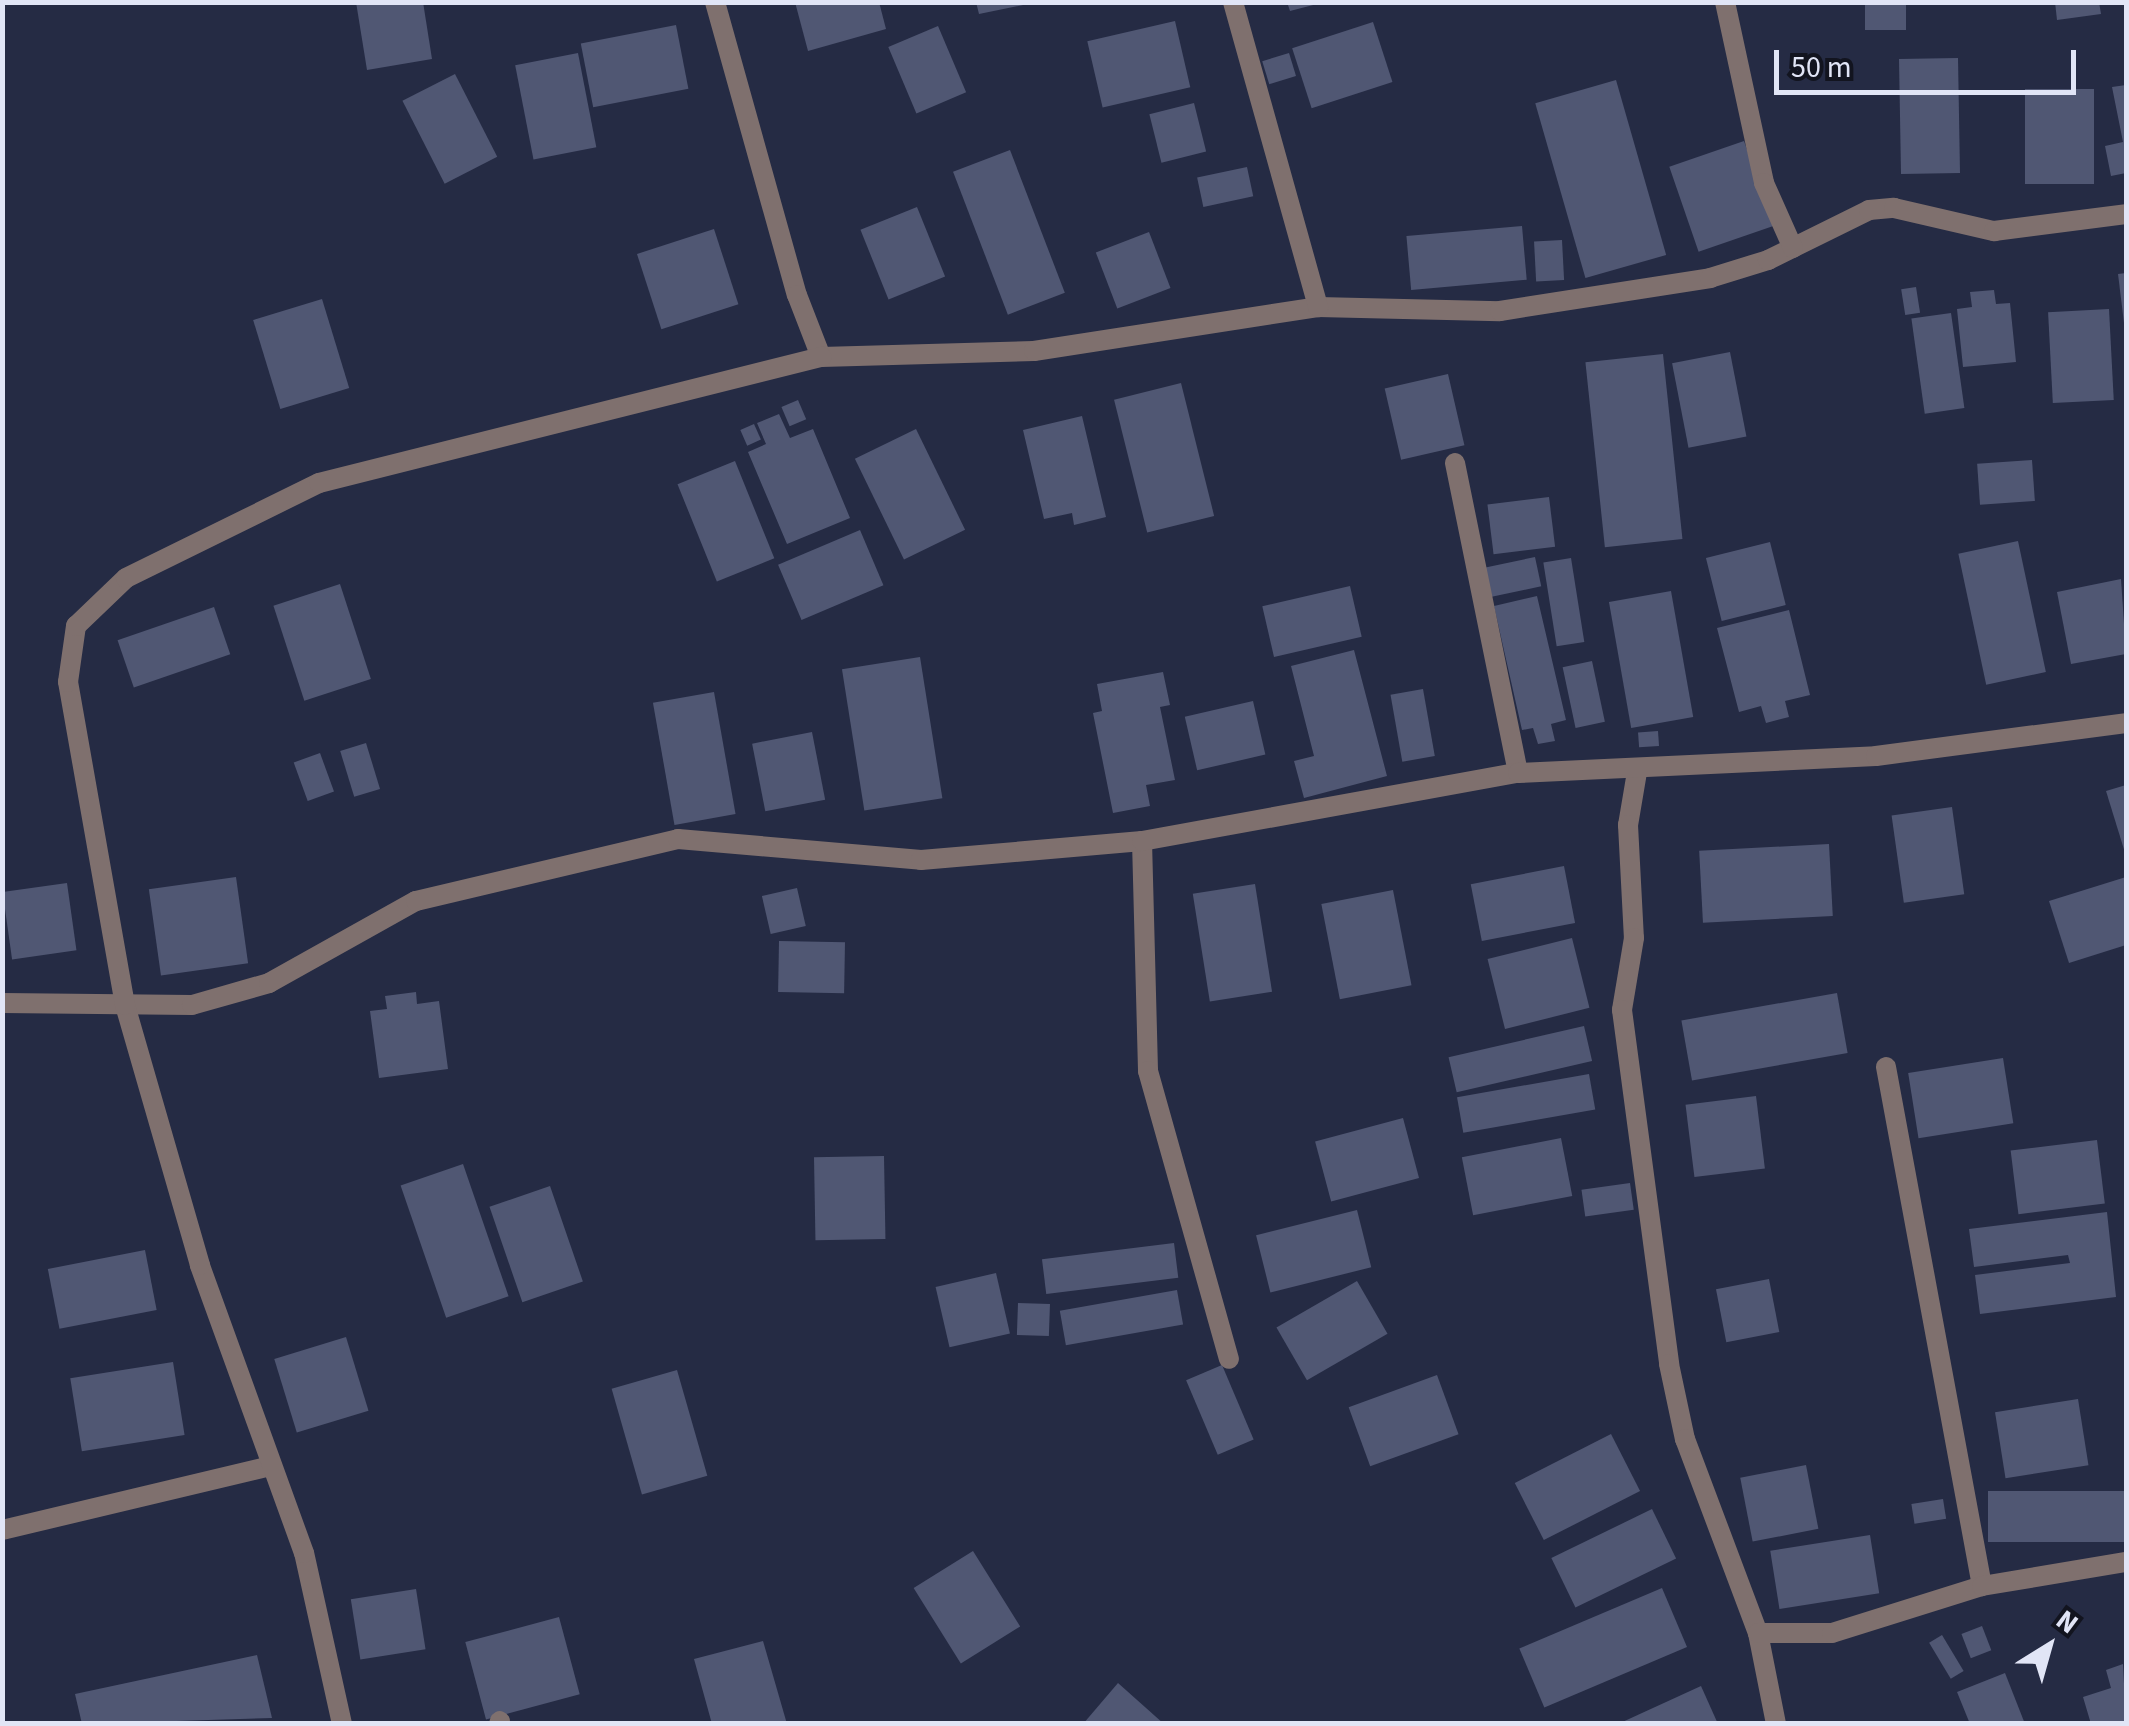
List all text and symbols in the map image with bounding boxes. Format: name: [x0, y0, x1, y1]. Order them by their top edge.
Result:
scale bar: [1779, 30, 2082, 92]
text: 50 m: [1791, 46, 1852, 89]
north arrow: [1999, 1596, 2099, 1696]
text: N: [2048, 1600, 2087, 1644]

